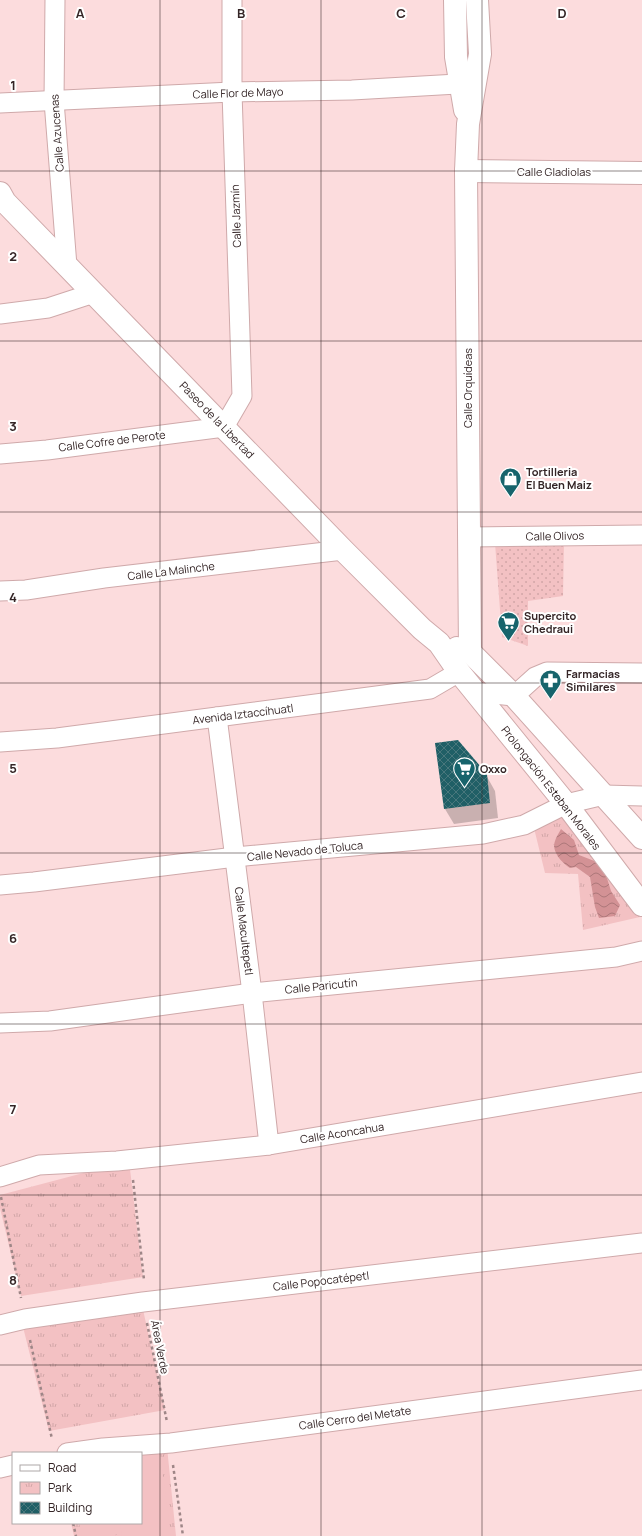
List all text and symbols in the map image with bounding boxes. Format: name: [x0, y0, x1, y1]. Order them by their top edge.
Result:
text: A: [76, 4, 85, 22]
text: B: [237, 4, 245, 22]
text: C: [396, 4, 406, 22]
text: D: [557, 4, 567, 22]
text: 1: [10, 76, 16, 94]
street label: Calle Flor de Mayo: [192, 83, 284, 102]
street label: Calle Azucenas: [46, 94, 67, 172]
street label: Calle Gladiolas: [517, 164, 591, 179]
street label: Calle Jazmín: [227, 184, 244, 248]
text: 2: [9, 247, 17, 265]
street label: Calle Orquídeas: [460, 348, 475, 428]
street label: Paseo de la Libertad: [177, 378, 258, 461]
text: 3: [9, 417, 17, 435]
street label: Calle Cofre de Perote: [58, 426, 167, 455]
place label: Tortilleria El Buen Maiz: [526, 464, 592, 492]
shop icon: Tortilleria El Buen Maiz: [497, 465, 523, 498]
street label: Calle Olivos: [526, 527, 585, 544]
street label: Calle La Malinche: [126, 558, 216, 583]
text: 4: [9, 588, 17, 606]
place label: Supercito Chedraui: [524, 608, 577, 636]
supermarket icon: Supercito Chedraui: [496, 609, 522, 642]
place label: Farmacias Similares: [566, 666, 620, 694]
pharmacy icon: Farmacias Similares: [538, 667, 564, 700]
street label: Avenida Iztaccíhuatl: [192, 700, 294, 727]
street label: Prolongación Esteban Morales: [498, 723, 605, 853]
supermarket icon: Oxxo: [452, 756, 478, 789]
text: 5: [9, 759, 17, 777]
place label: Oxxo: [480, 761, 507, 776]
street label: Calle Nevado de Toluca: [246, 837, 364, 864]
street label: Calle Macultepetl: [232, 886, 257, 976]
text: 6: [9, 929, 17, 947]
street label: Calle Paricutín: [284, 974, 358, 997]
text: 7: [10, 1100, 17, 1118]
street label: Calle Aconcahua: [299, 1118, 385, 1147]
street label: Calle Popocatépetl: [272, 1267, 370, 1294]
text: 8: [9, 1271, 17, 1289]
street label: Área Verde: [148, 1319, 173, 1376]
street label: Calle Cerro del Metate: [298, 1402, 413, 1433]
legend: [12, 1452, 142, 1524]
text: Road: [48, 1459, 76, 1476]
text: Park: [48, 1479, 73, 1496]
text: Building: [48, 1499, 92, 1516]

